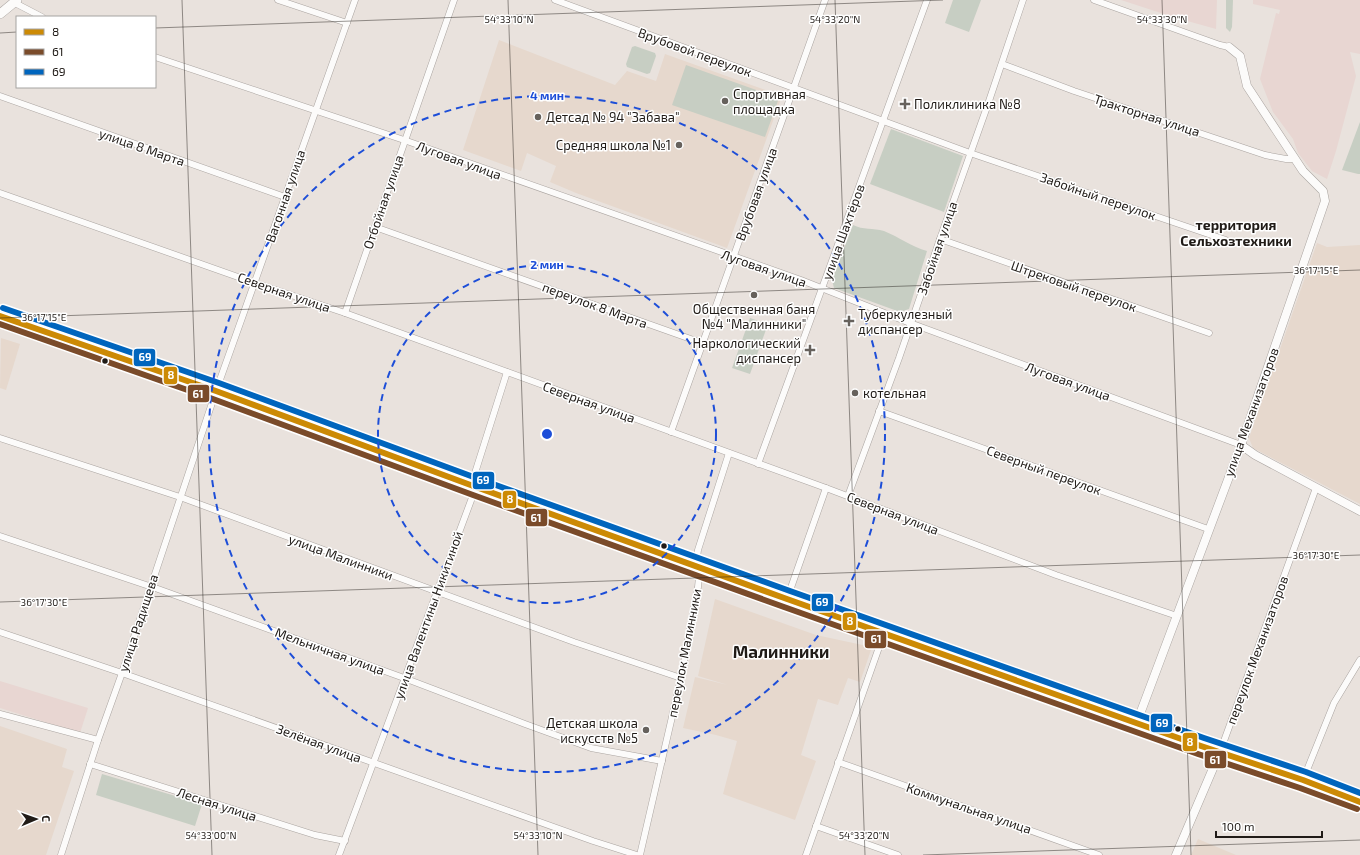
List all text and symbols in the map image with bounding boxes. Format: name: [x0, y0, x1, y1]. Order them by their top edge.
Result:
text: 54°33'10"N: [485, 13, 533, 25]
text: 54°33'20"N: [810, 13, 860, 25]
text: 54°33'30"N: [1137, 13, 1187, 25]
legend: [16, 16, 156, 88]
text: 8: [52, 24, 59, 38]
street label: Врубовой переулок: [636, 24, 754, 80]
text: 61: [52, 44, 64, 58]
text: 69: [52, 64, 66, 78]
place label: Спортивная площадка: [733, 86, 806, 117]
text: 4 мин: [530, 88, 564, 102]
street label: Тракторная улица: [1092, 90, 1202, 140]
marker: Спортивная площадка: [720, 96, 730, 106]
place label: Поликлиника №8: [914, 96, 1021, 112]
marker: Поликлиника №8: [899, 98, 911, 110]
place label: Детсад № 94 "Забава": [546, 109, 679, 125]
marker: Детсад № 94 "Забава": [533, 112, 543, 122]
street label: улица 8 Марта: [97, 125, 187, 169]
street label: Луговая улица: [414, 137, 504, 183]
place label: Средняя школа №1: [556, 137, 671, 153]
marker: Средняя школа №1: [674, 140, 684, 150]
street label: Врубовая улица: [732, 145, 780, 243]
street label: Вагонная улица: [262, 147, 308, 245]
street label: Отбойная улица: [359, 153, 407, 251]
street label: Забойный переулок: [1038, 169, 1158, 223]
street label: улица Шахтёров: [818, 182, 868, 282]
street label: Забойная улица: [914, 199, 960, 297]
district label: территория Сельхозтехники: [1180, 216, 1292, 249]
street label: Луговая улица: [719, 246, 809, 290]
text: 2 мин: [530, 257, 564, 271]
street label: Штрековый переулок: [1009, 257, 1139, 315]
text: 36°17'15"E: [1294, 264, 1339, 276]
street label: Северная улица: [235, 269, 333, 315]
street label: переулок 8 Марта: [540, 279, 650, 331]
marker: Общественная баня №4 "Малинники": [749, 290, 759, 300]
place label: Общественная баня №4 "Малинники": [693, 301, 815, 332]
place label: Туберкулезный диспансер: [858, 306, 952, 337]
text: 36°17'15"E: [22, 311, 67, 323]
marker: Туберкулезный диспансер: [843, 315, 855, 327]
place label: Наркологический диспансер: [692, 335, 801, 366]
marker: Наркологический диспансер: [804, 344, 816, 356]
street label: улица Механизаторов: [1220, 345, 1282, 479]
line badge: 69: [133, 348, 156, 367]
text: 69: [139, 350, 151, 363]
unlabelled marker: [100, 356, 110, 366]
street label: Луговая улица: [1023, 358, 1113, 404]
line badge: 8: [163, 366, 178, 385]
text: 8: [168, 368, 175, 381]
street label: Северная улица: [541, 378, 637, 426]
line badge: 61: [187, 384, 210, 403]
place label: котельная: [863, 385, 926, 401]
text: 61: [192, 387, 204, 400]
marker: котельная: [850, 388, 860, 398]
centre of rings: [540, 427, 554, 441]
street label: Северный переулок: [985, 442, 1104, 498]
line badge: 69: [472, 471, 495, 490]
text: 69: [477, 473, 489, 486]
street label: Северная улица: [845, 488, 941, 538]
line badge: 8: [502, 490, 517, 509]
text: 8: [507, 492, 514, 505]
line badge: 61: [525, 508, 548, 527]
text: 61: [530, 511, 542, 524]
street label: улица Валентины Никитиной: [390, 529, 466, 701]
street label: улица Малинники: [287, 531, 395, 583]
unlabelled marker: [659, 541, 669, 551]
text: 36°17'30"E: [1293, 549, 1340, 561]
street label: улица Радищева: [115, 572, 161, 674]
street label: переулок Механизаторов: [1223, 573, 1291, 727]
street label: переулок Малинники: [664, 587, 704, 719]
line badge: 69: [811, 593, 834, 612]
text: 69: [816, 595, 828, 608]
text: 36°17'30"E: [21, 596, 68, 608]
line badge: 8: [842, 612, 857, 631]
text: 8: [847, 614, 854, 627]
street label: Мельничная улица: [273, 624, 387, 678]
line badge: 61: [864, 630, 887, 649]
text: 61: [870, 632, 882, 645]
district label: Малинники: [733, 641, 829, 661]
line badge: 69: [1150, 713, 1173, 733]
place label: Детская школа искусств №5: [546, 715, 638, 746]
text: 69: [1156, 716, 1168, 729]
street label: Зелёная улица: [274, 720, 364, 766]
unlabelled marker: [1173, 724, 1183, 734]
marker: Детская школа искусств №5: [641, 725, 651, 735]
line badge: 8: [1182, 732, 1198, 752]
text: 8: [1187, 735, 1194, 748]
line badge: 61: [1204, 750, 1227, 769]
text: 61: [1209, 753, 1221, 766]
street label: Коммунальная улица: [904, 779, 1034, 837]
street label: Лесная улица: [175, 784, 259, 824]
north arrow: [16, 799, 56, 839]
scale bar: [1216, 813, 1322, 839]
text: С: [40, 815, 53, 823]
text: 100 m: [1222, 819, 1254, 833]
text: 54°33'00"N: [186, 829, 237, 841]
text: 54°33'10"N: [514, 829, 562, 841]
text: 54°33'20"N: [839, 829, 889, 841]

